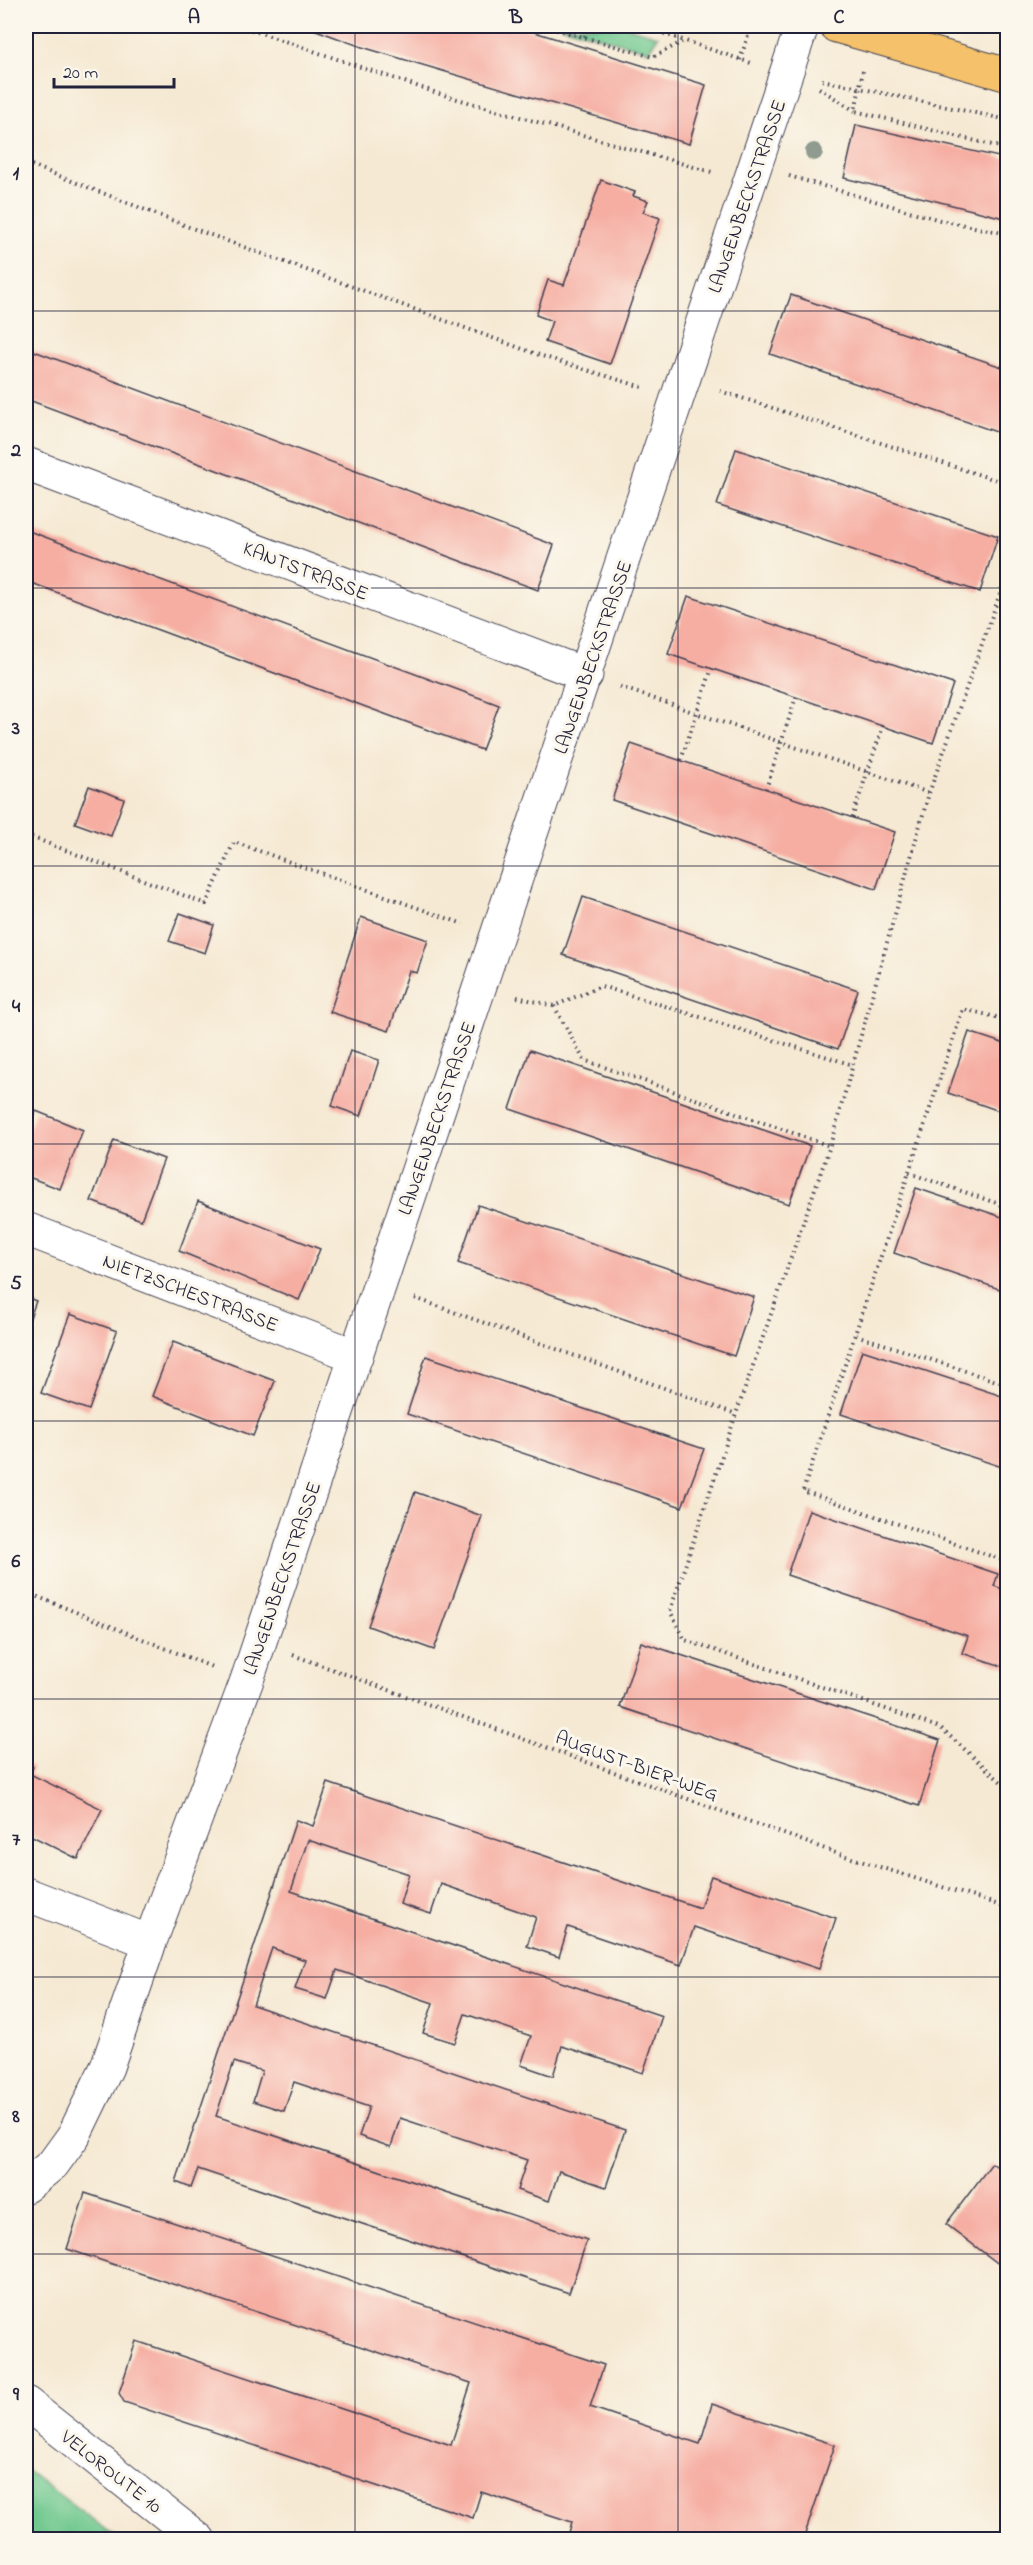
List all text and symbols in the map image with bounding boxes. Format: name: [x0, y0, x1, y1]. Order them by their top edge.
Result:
text: A: [188, 4, 200, 33]
text: B: [508, 4, 523, 33]
text: C: [834, 4, 845, 33]
scale bar: [54, 51, 174, 89]
text: 20 m: [63, 61, 98, 87]
street label: LANGENBECKSTRASSE: [702, 96, 795, 298]
text: 1: [13, 160, 20, 189]
text: 2: [10, 437, 21, 466]
street label: KANTSTRASSE: [238, 535, 372, 610]
street label: LANGENBECKSTRASSE: [548, 557, 641, 759]
text: 3: [11, 715, 20, 744]
text: 4: [12, 993, 21, 1022]
street label: LANGENBECKSTRASSE: [392, 1018, 485, 1220]
street label: NIETZSCHESTRASSE: [98, 1247, 282, 1341]
text: 5: [10, 1270, 22, 1299]
street label: LANGENBECKSTRASSE: [237, 1478, 330, 1680]
text: 6: [12, 1548, 21, 1577]
street label: AUGUST-BIER-WEG: [551, 1724, 721, 1810]
text: 7: [12, 1826, 21, 1855]
text: 8: [11, 2103, 20, 2132]
text: 9: [12, 2381, 20, 2410]
street label: VELOROUTE 10: [53, 2424, 168, 2522]

